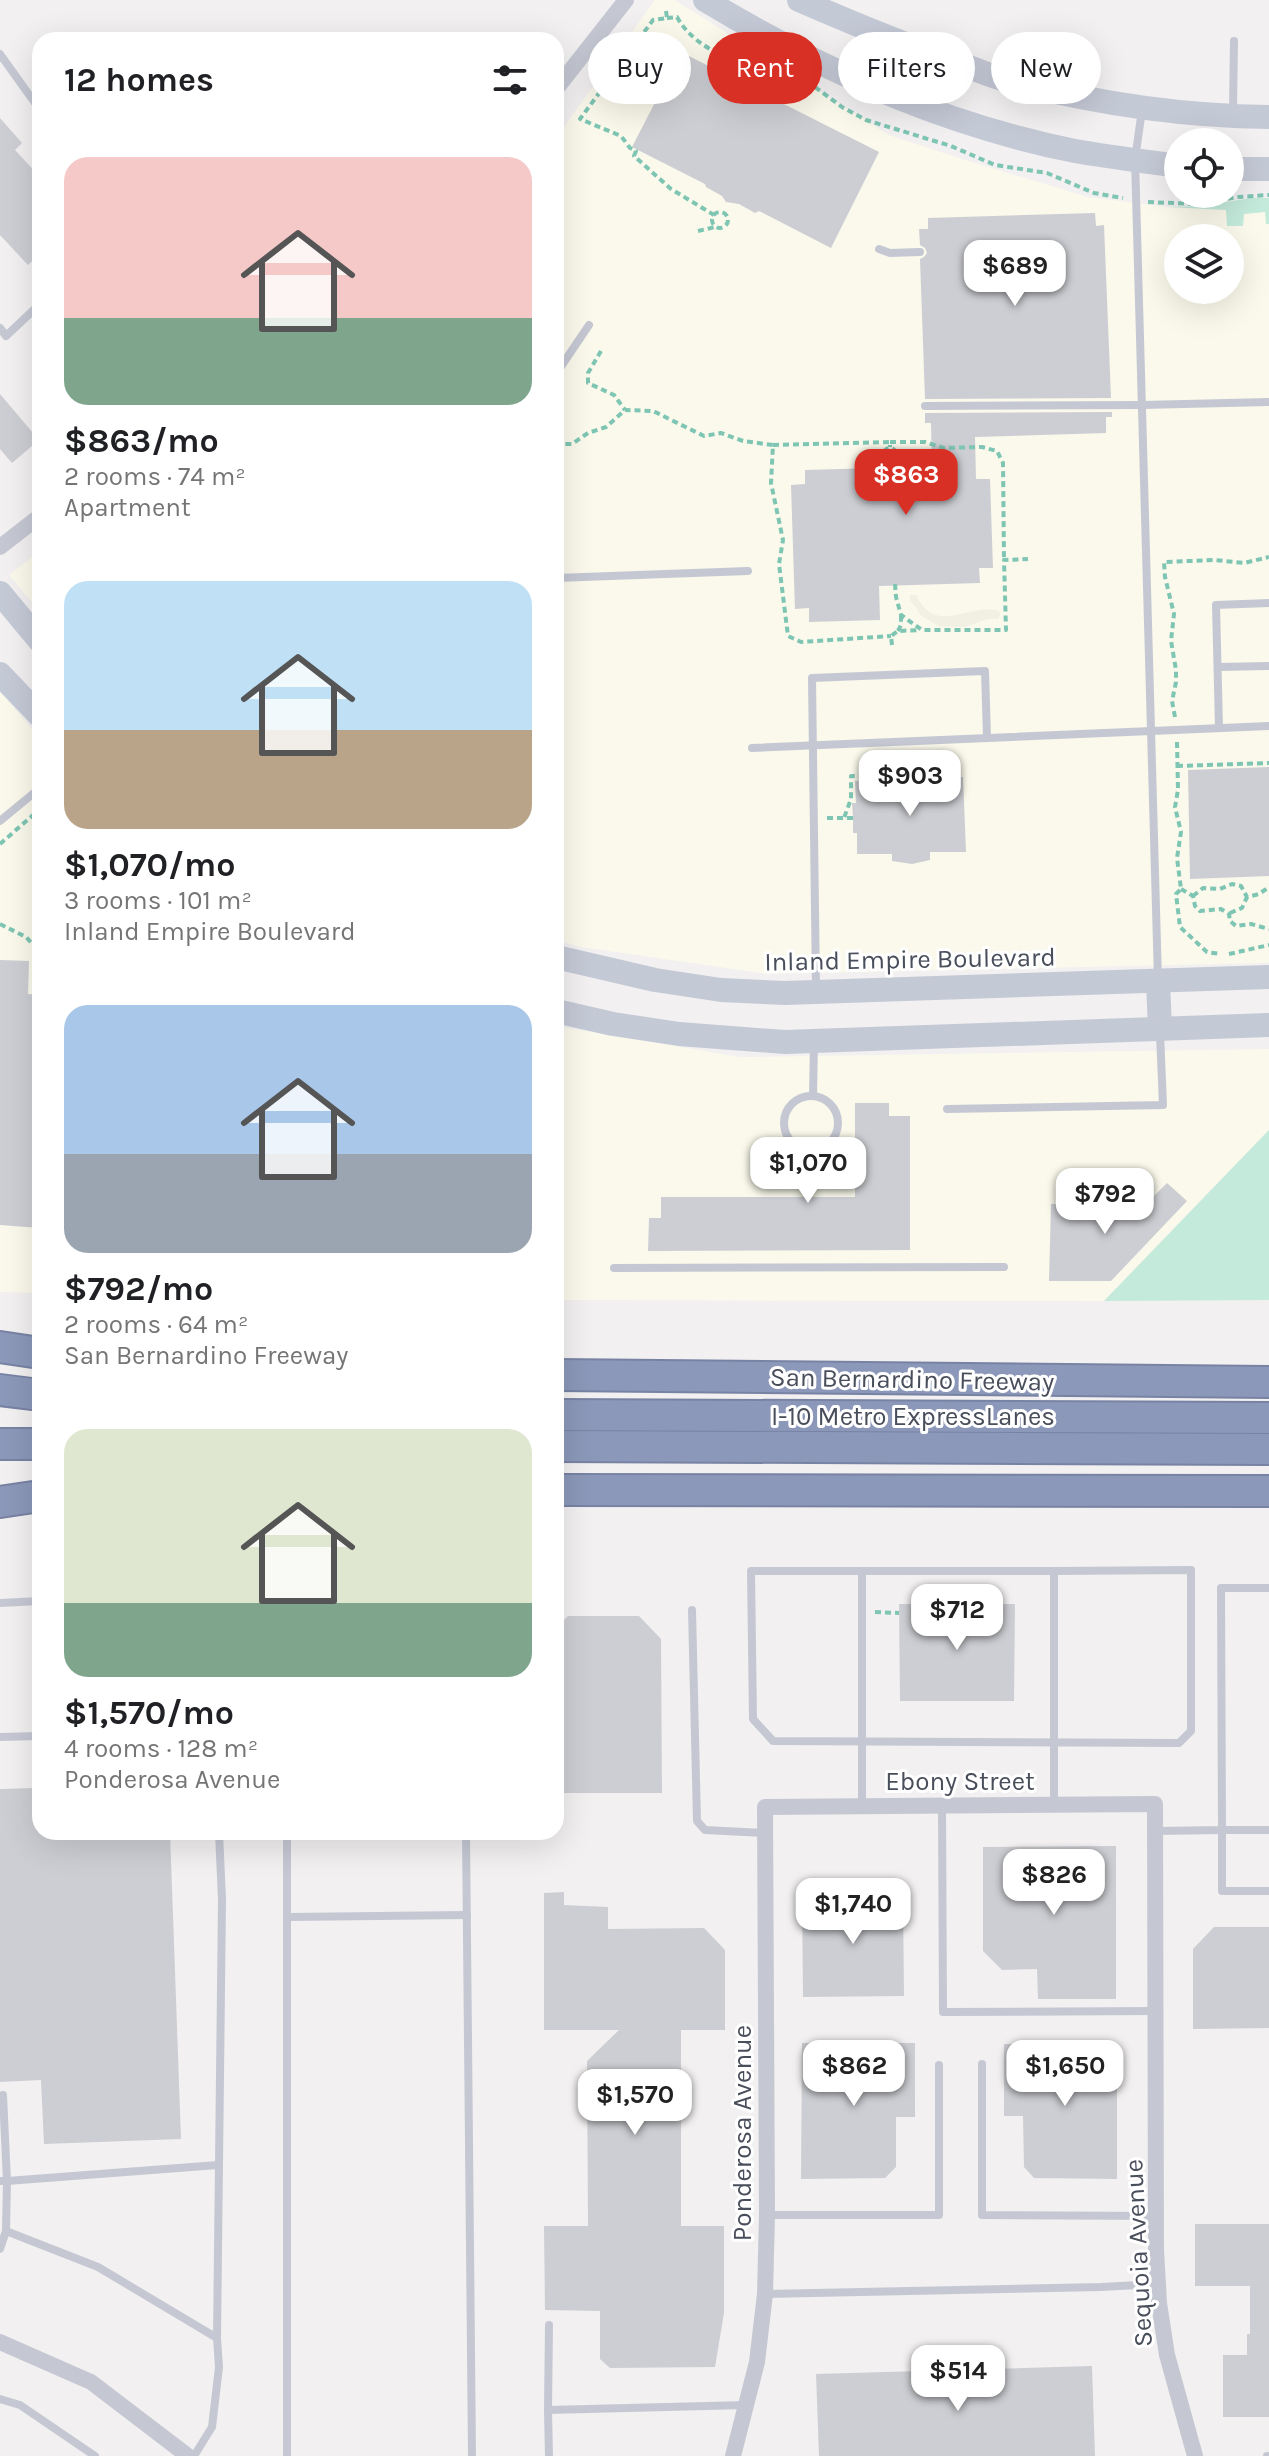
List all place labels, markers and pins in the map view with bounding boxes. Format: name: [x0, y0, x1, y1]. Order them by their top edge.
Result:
pin: $689: [968, 240, 1062, 308]
pin: $863: [859, 449, 953, 517]
pin: $903: [863, 750, 957, 818]
pin: $1,070: [743, 1137, 873, 1205]
pin: $792: [1058, 1168, 1152, 1236]
pin: $712: [910, 1584, 1004, 1652]
pin: $826: [1007, 1849, 1101, 1917]
pin: $1,740: [788, 1878, 918, 1946]
pin: $862: [807, 2040, 901, 2108]
pin: $1,650: [1000, 2040, 1130, 2108]
pin: $1,570: [570, 2069, 700, 2137]
pin: $514: [911, 2345, 1005, 2413]

